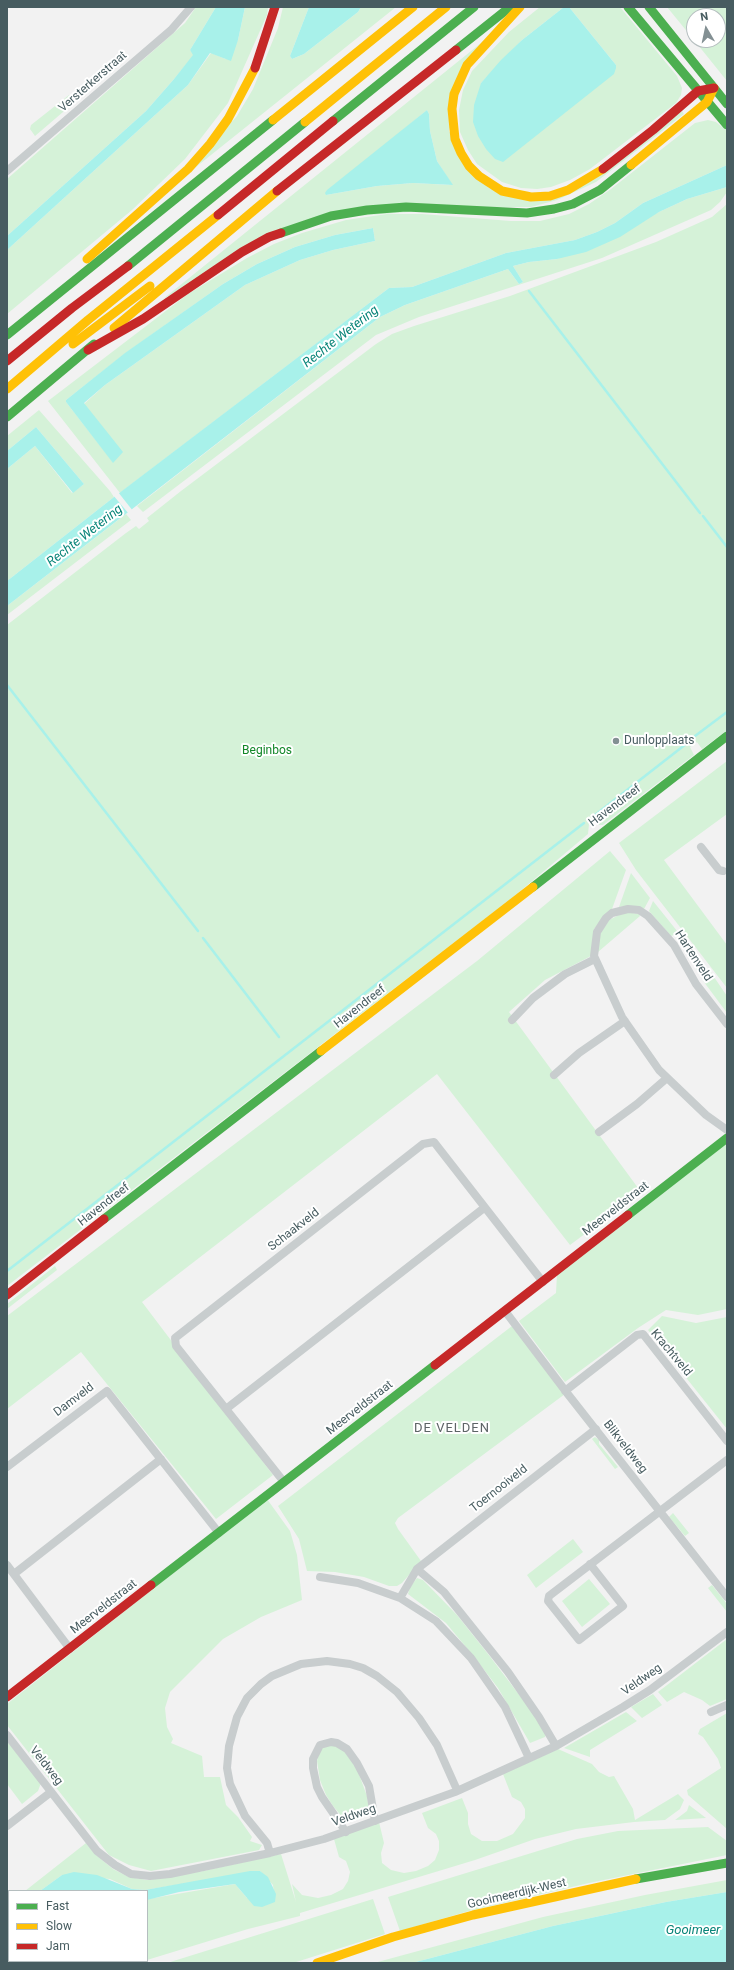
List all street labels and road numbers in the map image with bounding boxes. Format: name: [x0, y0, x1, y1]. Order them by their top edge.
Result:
street label: Versterkerstraat: [56, 48, 130, 116]
street label: Havendreef: [586, 782, 644, 830]
street label: Hartenveld: [671, 928, 715, 984]
street label: Havendreef: [331, 982, 389, 1032]
street label: Meerveldstraat: [580, 1179, 652, 1239]
street label: Havendreef: [75, 1180, 133, 1230]
street label: Schaakveld: [266, 1206, 322, 1254]
street label: Krachtveld: [647, 1327, 695, 1379]
street label: Meerveldstraat: [324, 1378, 396, 1438]
street label: Damveld: [51, 1380, 97, 1420]
street label: Blikveldweg: [600, 1418, 650, 1476]
street label: Toernooiveld: [467, 1462, 531, 1516]
street label: Meerveldstraat: [68, 1577, 140, 1637]
street label: Veldweg: [619, 1661, 665, 1699]
street label: Veldweg: [26, 1744, 66, 1788]
street label: Veldweg: [330, 1802, 378, 1830]
street label: Gooimeerdijk-West: [466, 1876, 568, 1912]

